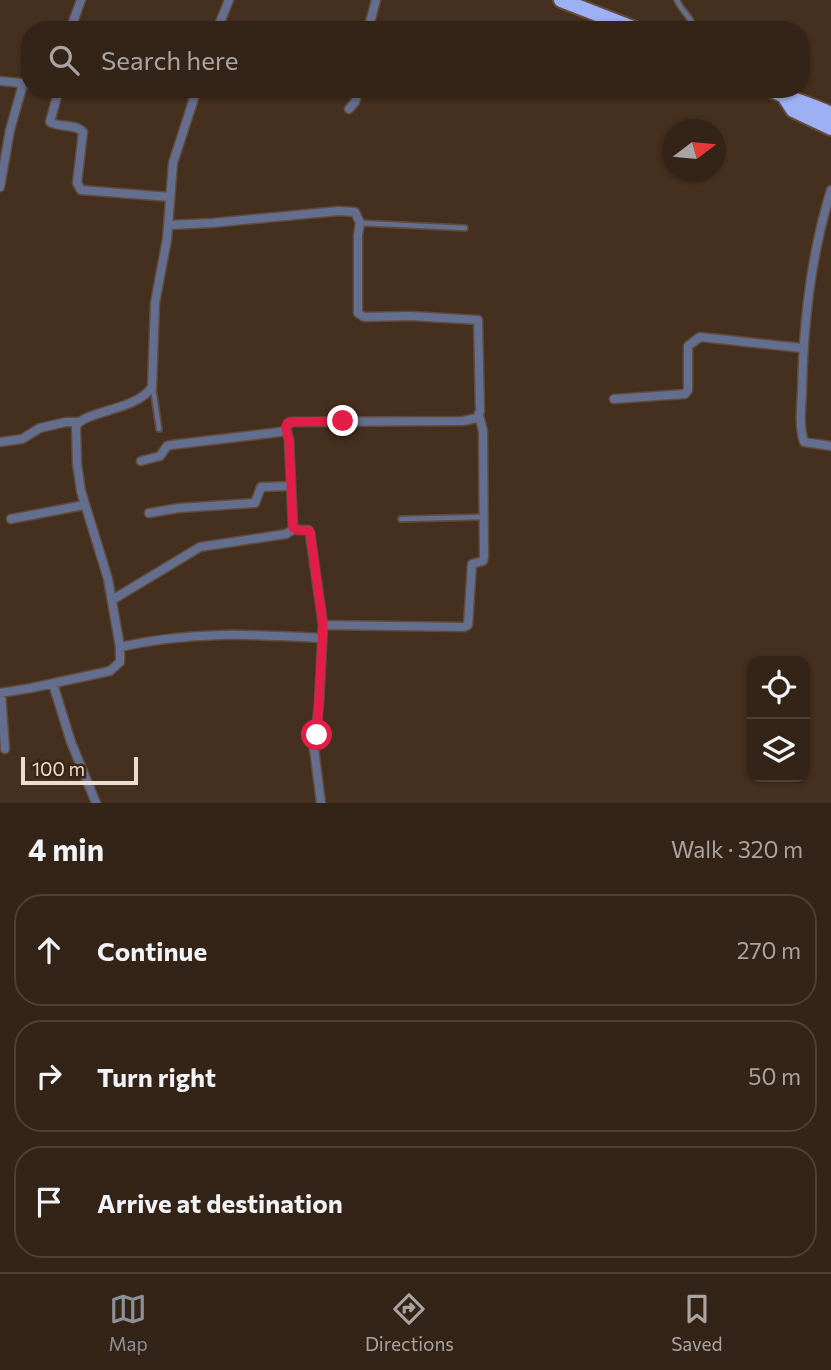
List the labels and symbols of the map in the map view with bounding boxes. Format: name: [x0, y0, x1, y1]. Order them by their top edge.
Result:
north arrow: [663, 119, 726, 182]
route end: [327, 405, 358, 436]
route start: [301, 719, 332, 750]
scale bar: [21, 754, 138, 786]

